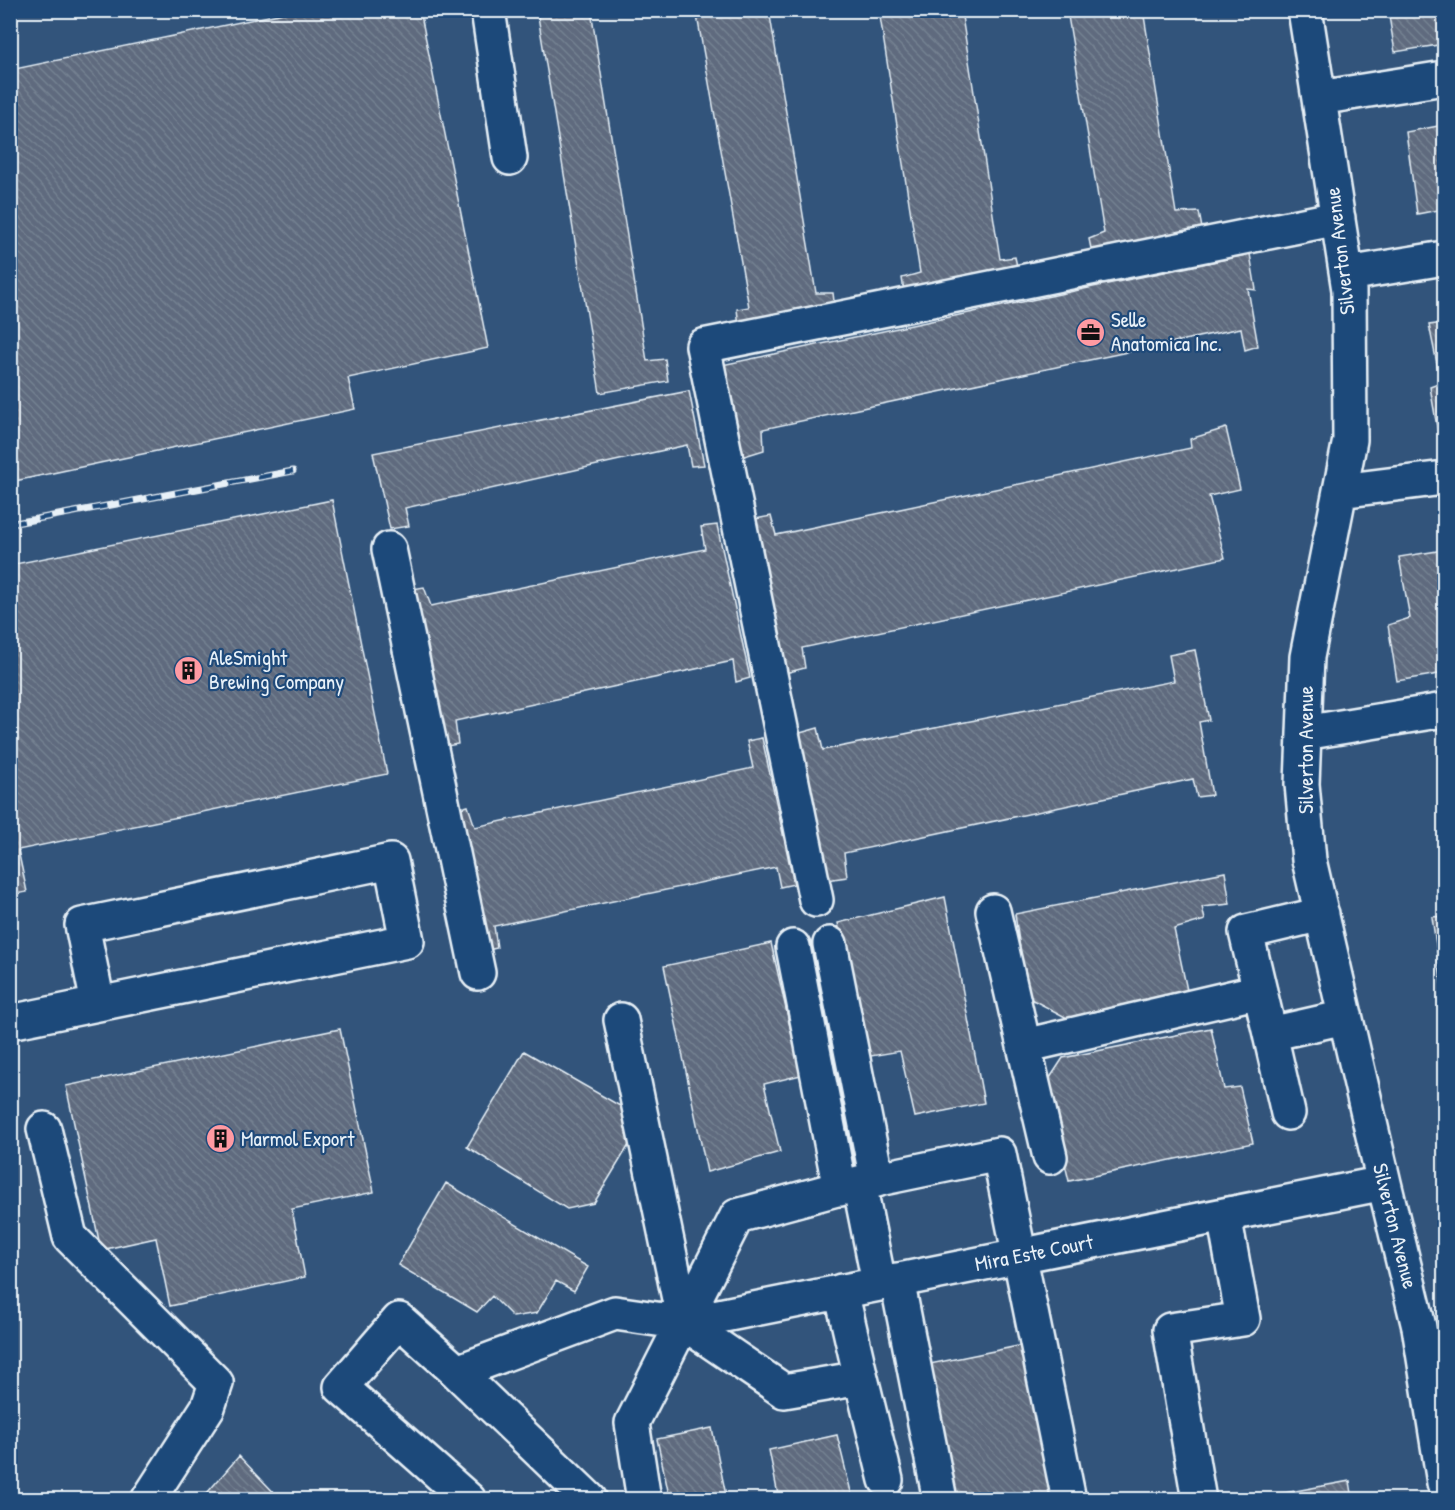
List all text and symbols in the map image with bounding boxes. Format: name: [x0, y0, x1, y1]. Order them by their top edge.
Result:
street label: Silverton Avenue: [1317, 186, 1362, 316]
place label: Selle Anatomica Inc.: [1111, 305, 1222, 358]
office icon: Selle Anatomica Inc.: [1074, 316, 1106, 348]
place label: AleSmight Brewing Company: [209, 643, 344, 696]
building icon: AleSmight Brewing Company: [172, 654, 204, 686]
street label: Silverton Avenue: [1291, 686, 1320, 814]
building icon: Marmol Export: [204, 1123, 236, 1155]
place label: Marmol Export: [241, 1124, 355, 1153]
street label: Silverton Avenue: [1366, 1160, 1425, 1292]
street label: Mira Este Court: [972, 1227, 1096, 1278]

